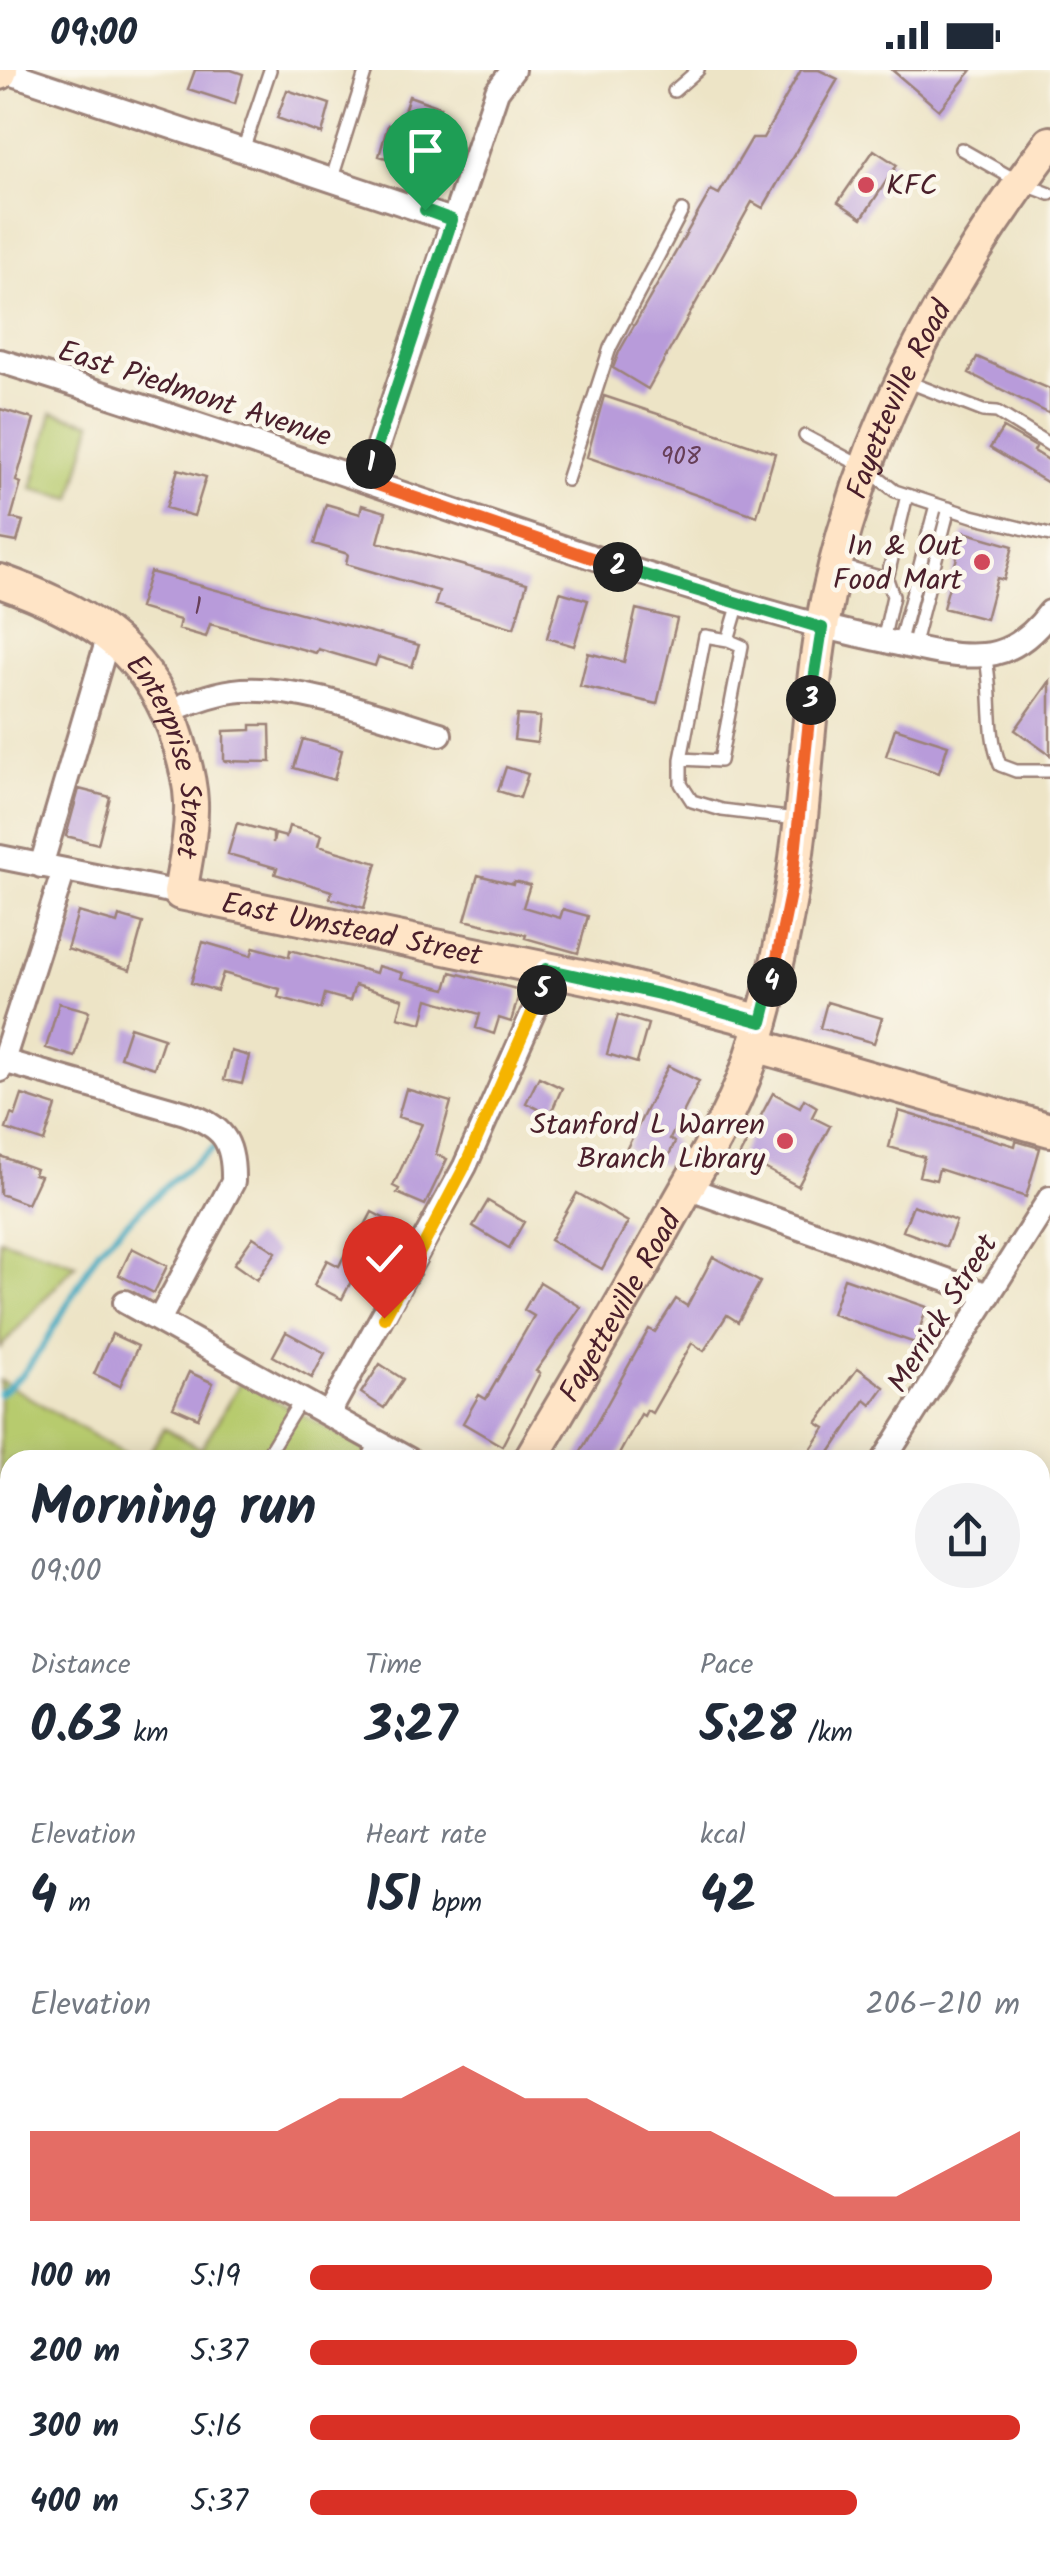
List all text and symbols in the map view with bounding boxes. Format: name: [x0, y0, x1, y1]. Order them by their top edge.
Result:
text: 09:00: [50, 5, 137, 65]
pin: [383, 108, 468, 211]
icon: arrive: [398, 123, 453, 178]
place label: KFC: [886, 163, 937, 211]
marker: KFC: [855, 174, 877, 196]
street label: Fayetteville Road: [834, 291, 967, 506]
street label: East Piedmont Avenue: [51, 328, 338, 462]
house number: 908: [661, 437, 702, 477]
pin: 1: [346, 439, 396, 489]
text: 1: [367, 441, 375, 486]
place label: In & Out Food Mart: [833, 523, 962, 605]
pin: 2: [593, 542, 643, 592]
text: 2: [610, 544, 626, 589]
marker: In & Out Food Mart: [971, 551, 993, 573]
house number: 1: [194, 587, 202, 627]
street label: Enterprise Street: [112, 644, 213, 862]
pin: 3: [786, 675, 836, 725]
text: 3: [803, 677, 819, 722]
street label: East Umstead Street: [217, 880, 486, 981]
pin: 4: [747, 957, 797, 1007]
text: 4: [764, 959, 780, 1004]
pin: 5: [517, 965, 567, 1015]
text: 5: [535, 967, 549, 1012]
place label: Stanford L Warren Branch Library: [530, 1102, 766, 1184]
marker: Stanford L Warren Branch Library: [774, 1130, 796, 1152]
street label: Fayetteville Road: [547, 1202, 696, 1412]
pin: [342, 1216, 427, 1319]
street label: Merrick Street: [876, 1225, 1012, 1403]
icon: check: [357, 1231, 412, 1286]
text: Morning run: [30, 1466, 317, 1553]
button: share: [915, 1483, 1020, 1588]
text: 09:00: [30, 1547, 102, 1598]
text: Distance: [30, 1643, 131, 1688]
text: Time: [365, 1643, 422, 1688]
text: Pace: [700, 1643, 753, 1688]
text: 0.63: [30, 1688, 122, 1768]
text: 3:27: [365, 1688, 457, 1768]
text: 5:28: [700, 1688, 796, 1768]
text: km: [122, 1711, 169, 1756]
text: /km: [796, 1711, 853, 1756]
text: Elevation: [30, 1813, 136, 1858]
text: Heart rate: [365, 1813, 487, 1858]
text: kcal: [700, 1813, 746, 1858]
text: 4: [30, 1858, 57, 1938]
text: 151: [365, 1858, 421, 1938]
text: 42: [700, 1858, 756, 1938]
text: m: [57, 1881, 91, 1926]
text: bpm: [421, 1881, 482, 1926]
text: Elevation: [30, 1980, 151, 2031]
text: 206–210 m: [865, 1980, 1020, 2031]
text: 100 m: [30, 2252, 111, 2303]
text: 5:19: [190, 2252, 241, 2303]
text: 200 m: [30, 2327, 120, 2378]
text: 5:37: [190, 2327, 248, 2378]
text: 300 m: [30, 2402, 119, 2453]
text: 5:16: [190, 2402, 243, 2453]
text: 400 m: [30, 2477, 119, 2528]
text: 5:37: [190, 2477, 248, 2528]

